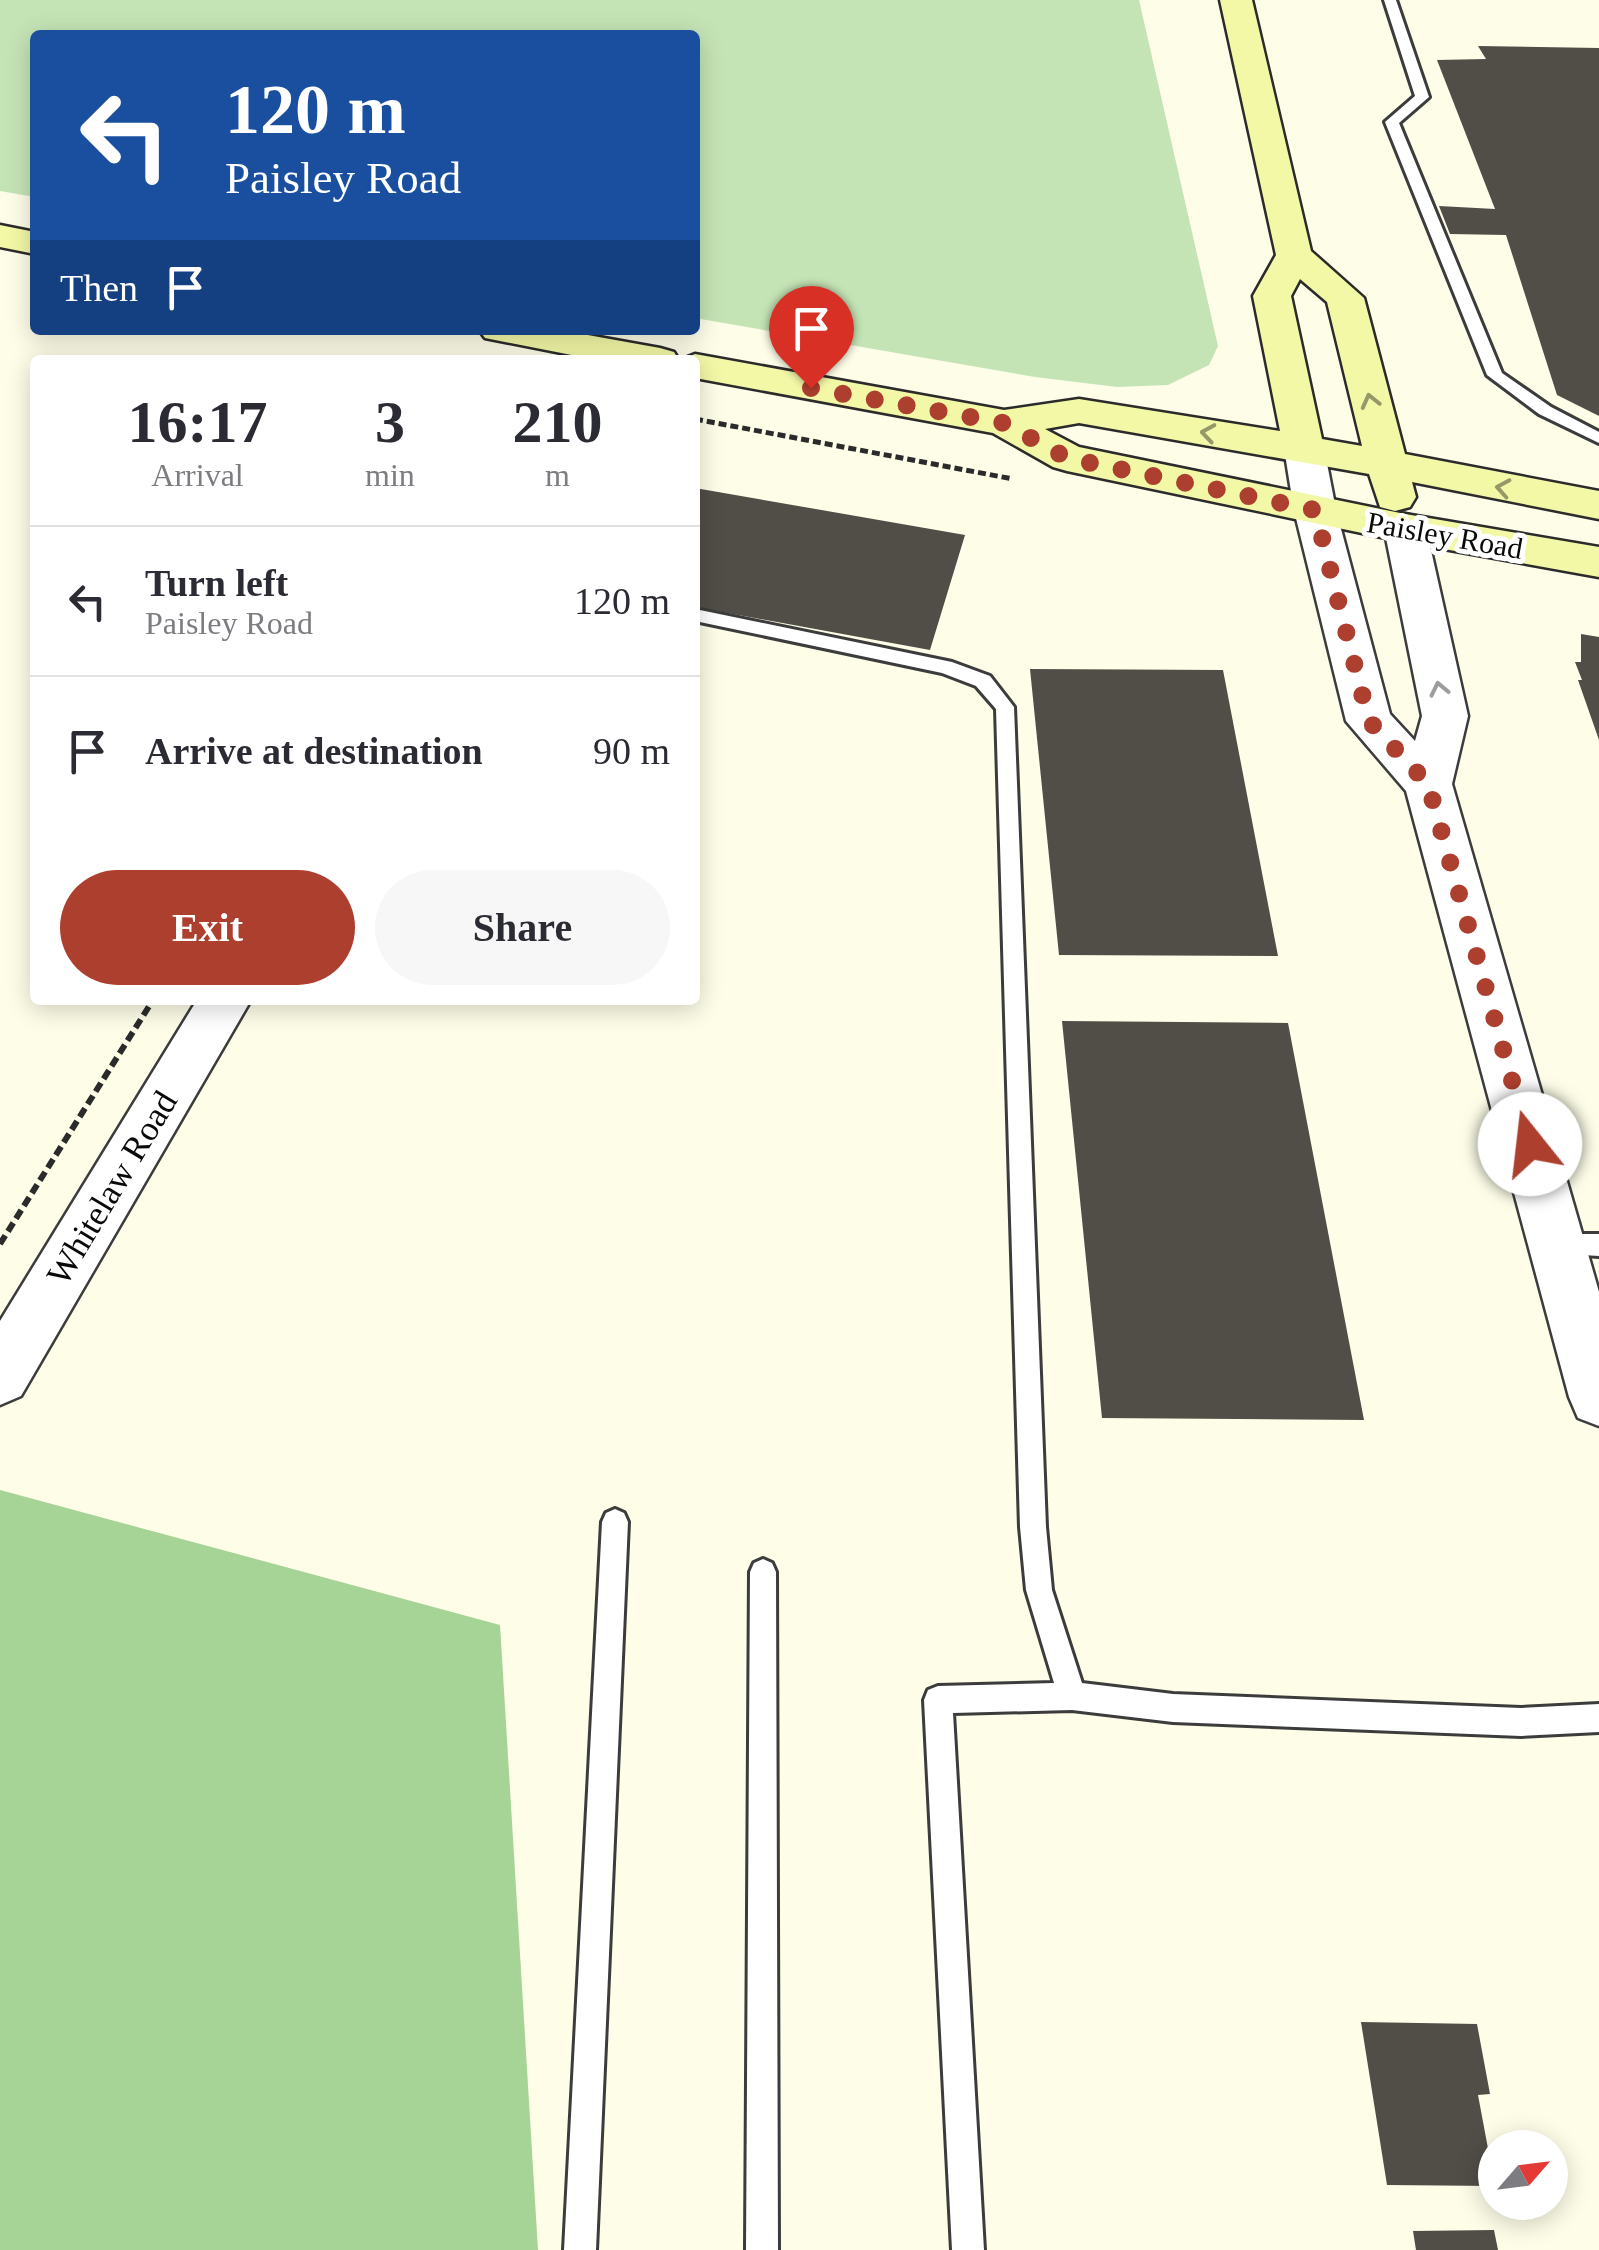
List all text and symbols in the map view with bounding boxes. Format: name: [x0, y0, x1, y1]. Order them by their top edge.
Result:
icon: left: [60, 70, 190, 200]
text: 120 m: [225, 71, 406, 148]
text: Paisley Road: [225, 153, 461, 203]
icon: arrive: [158, 260, 213, 315]
text: Then: [60, 267, 138, 309]
pin: [769, 286, 854, 389]
icon: arrive: [784, 301, 839, 356]
text: 16:17: [128, 389, 268, 455]
text: 3: [375, 389, 405, 455]
text: 210: [512, 389, 602, 455]
one-way arrow: [1361, 393, 1382, 410]
one-way arrow: [1200, 423, 1216, 444]
text: Arrival: [151, 457, 244, 493]
text: min: [365, 457, 415, 493]
text: m: [545, 457, 570, 493]
one-way arrow: [1495, 478, 1512, 499]
street label: Paisley Road: [1365, 505, 1525, 565]
text: Turn left: [145, 562, 288, 604]
icon: left: [60, 574, 115, 629]
text: 120 m: [574, 580, 670, 622]
text: Paisley Road: [145, 605, 313, 641]
one-way arrow: [1430, 681, 1451, 698]
icon: arrive: [60, 724, 115, 779]
text: Arrive at destination: [145, 730, 483, 772]
text: 90 m: [593, 730, 670, 772]
button: Exit: [60, 870, 355, 985]
button: Share: [375, 870, 670, 985]
street label: Whitelaw Road: [39, 1084, 185, 1292]
position arrow: [1478, 1092, 1582, 1196]
north arrow: [1478, 2130, 1568, 2220]
map controls: [1478, 2130, 1568, 2220]

